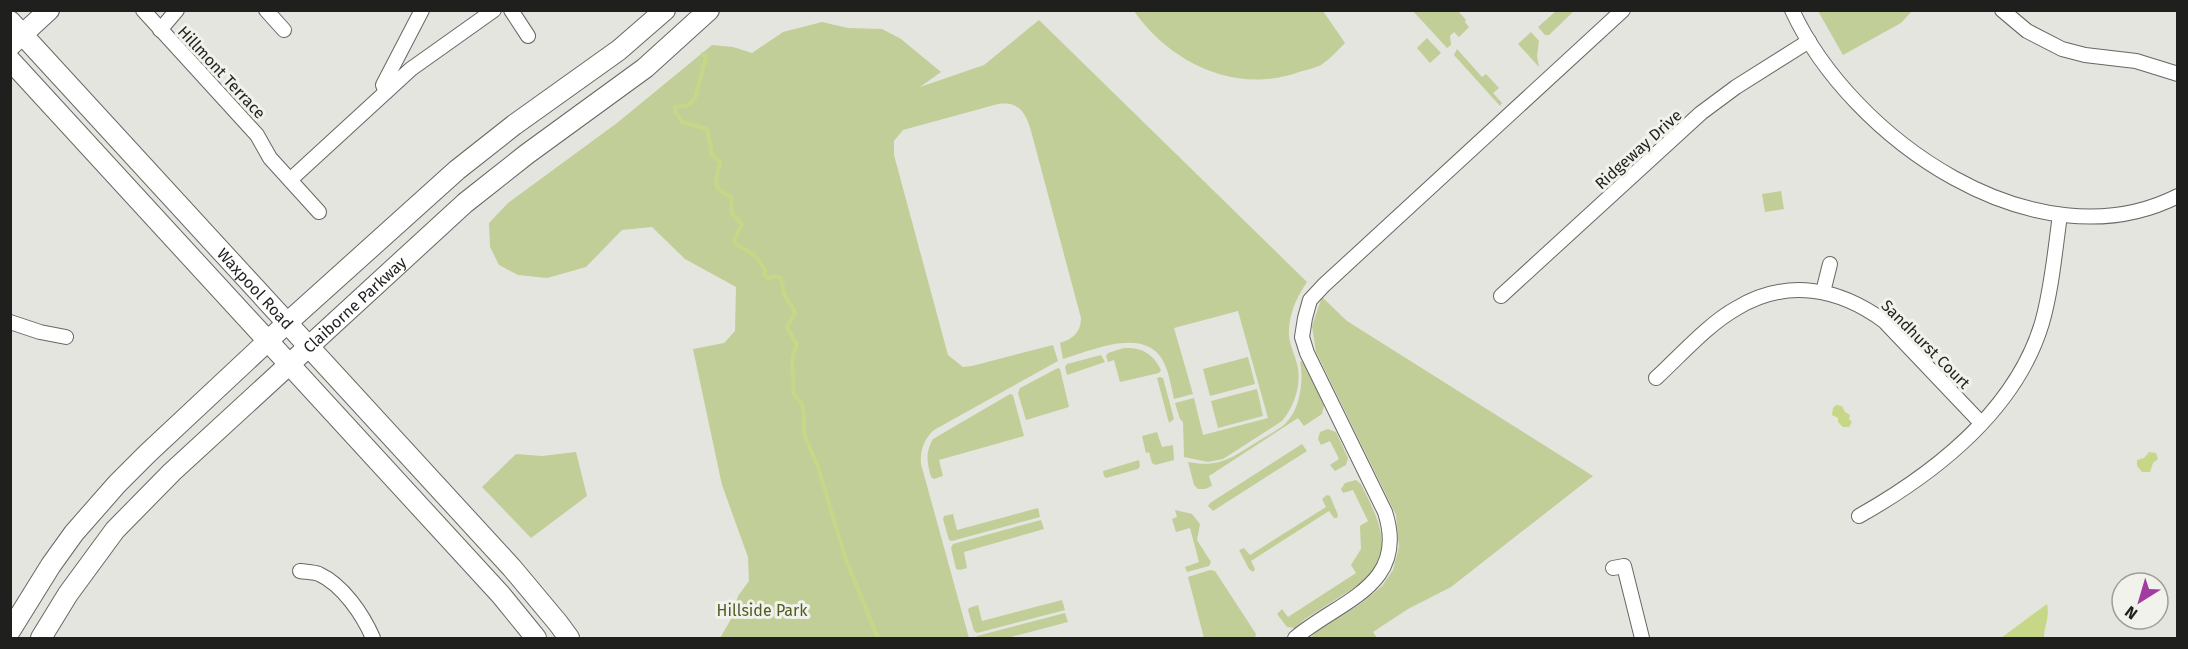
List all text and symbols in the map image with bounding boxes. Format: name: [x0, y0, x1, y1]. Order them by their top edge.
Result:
street label: Hillmont Terrace: [174, 22, 269, 123]
street label: Ridgeway Drive: [1591, 106, 1686, 193]
street label: Waxpool Road: [213, 244, 297, 333]
street label: Claiborne Parkway: [299, 253, 410, 357]
street label: Sandhurst Court: [1877, 296, 1974, 393]
north arrow: [2110, 571, 2170, 631]
park label: Hillside Park: [717, 601, 808, 620]
text: N: [2121, 602, 2141, 623]

